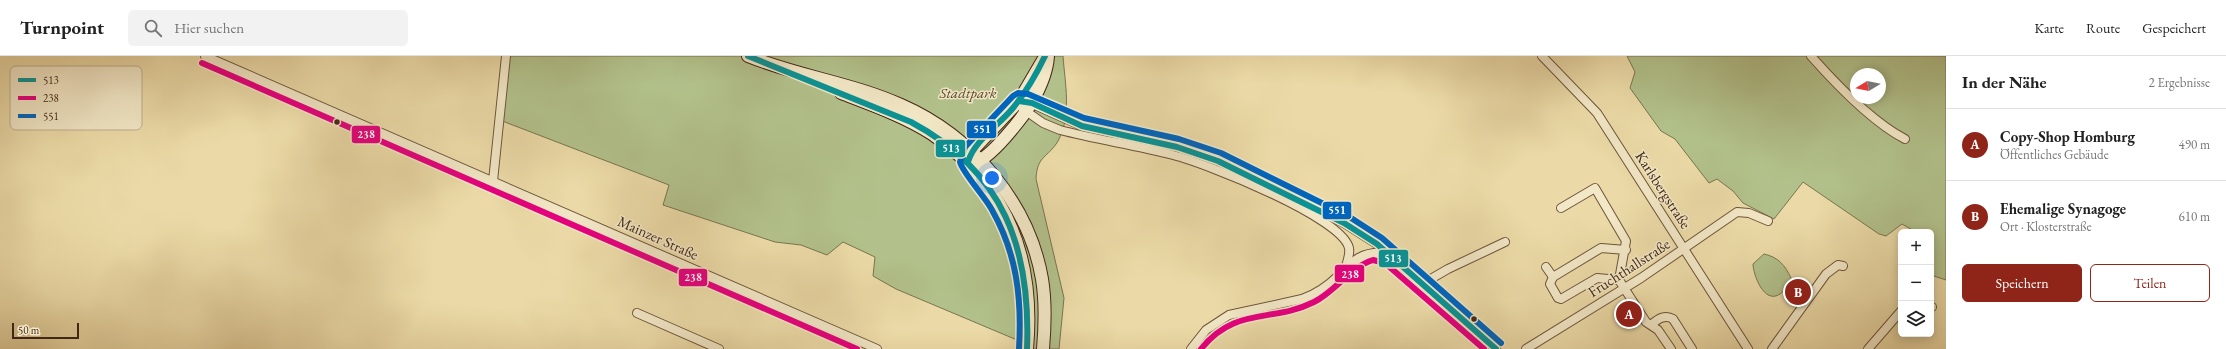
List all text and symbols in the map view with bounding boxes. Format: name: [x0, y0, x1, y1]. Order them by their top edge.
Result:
search box: [128, 10, 408, 46]
text: Turnpoint: [20, 15, 104, 40]
icon: search: [142, 17, 164, 39]
text: Hier suchen: [174, 18, 244, 37]
text: Karte: [2034, 19, 2064, 37]
text: Route: [2086, 19, 2120, 37]
text: Gespeichert: [2142, 19, 2206, 37]
legend: [10, 66, 142, 130]
north arrow: [1850, 68, 1886, 104]
text: In der Nähe: [1962, 71, 2047, 93]
text: 513: [43, 73, 59, 87]
text: 2 Ergebnisse: [2149, 74, 2210, 91]
park label: Stadtpark: [938, 83, 997, 102]
text: 238: [43, 91, 59, 105]
text: 551: [43, 109, 59, 123]
unlabelled marker: [332, 117, 342, 127]
line badge: 551: [966, 120, 997, 139]
text: 551: [973, 122, 991, 136]
line badge: 238: [351, 125, 381, 144]
text: 238: [357, 127, 375, 141]
text: Copy-Shop Homburg: [2000, 127, 2135, 146]
text: A: [1970, 136, 1980, 153]
text: 490 m: [2179, 136, 2210, 153]
line badge: 513: [935, 139, 966, 158]
text: 513: [942, 141, 960, 155]
text: Öffentliches Gebäude: [2000, 146, 2109, 163]
street label: Karlsbergstraße: [1631, 147, 1696, 232]
your location: [982, 168, 1002, 188]
text: Ehemalige Synagoge: [2000, 199, 2126, 218]
line badge: 551: [1322, 201, 1352, 220]
text: 551: [1328, 203, 1346, 217]
text: B: [1971, 208, 1979, 225]
text: 610 m: [2179, 208, 2210, 225]
street label: Mainzer Straße: [615, 211, 702, 264]
text: Ort · Klosterstraße: [2000, 218, 2092, 235]
map controls: [1898, 229, 1934, 337]
button: +: [1898, 229, 1934, 265]
street label: Fruchthallstraße: [1584, 234, 1673, 301]
line badge: 513: [1378, 249, 1409, 268]
text: 513: [1384, 251, 1402, 265]
line badge: 238: [1334, 264, 1365, 283]
button: Speichern: [1962, 264, 2082, 302]
button: Teilen: [2090, 264, 2210, 302]
button: −: [1898, 265, 1934, 301]
text: 238: [1341, 267, 1359, 281]
line badge: 238: [678, 268, 708, 287]
text: 238: [684, 270, 702, 284]
pin: B: [1785, 277, 1811, 307]
pin: A: [1616, 299, 1642, 329]
button: layers: [1898, 301, 1934, 337]
unlabelled marker: [1469, 314, 1479, 324]
scale bar: [12, 321, 79, 340]
text: 50 m: [18, 323, 39, 337]

